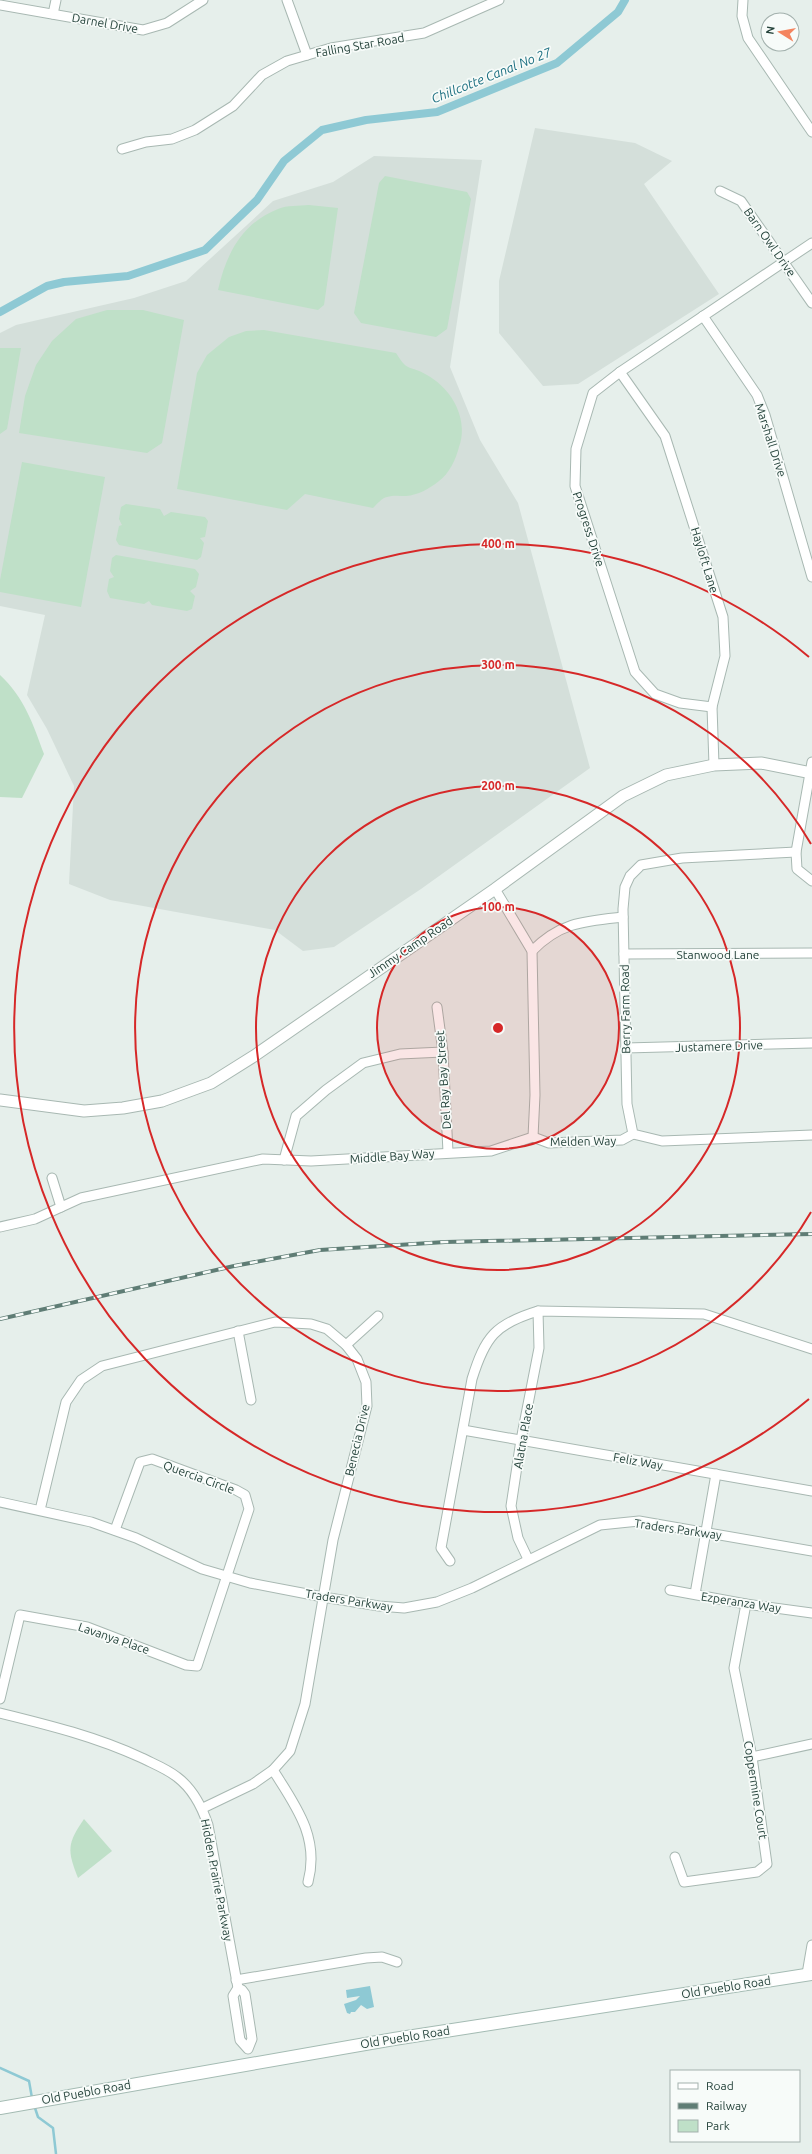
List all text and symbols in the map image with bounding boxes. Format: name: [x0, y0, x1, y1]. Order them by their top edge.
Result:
street label: Darnel Drive: [71, 11, 139, 35]
north arrow: [760, 12, 800, 52]
text: N: [764, 25, 777, 35]
street label: Falling Star Road: [315, 31, 405, 59]
water label: Chillcotte Canal No 27: [429, 44, 554, 105]
street label: Barn Owl Drive: [741, 205, 799, 279]
street label: Marshall Drive: [753, 401, 789, 479]
street label: Progress Drive: [571, 490, 607, 568]
street label: Hayloft Lane: [689, 525, 721, 595]
text: 400 m: [481, 537, 515, 550]
text: 300 m: [481, 658, 515, 671]
text: 200 m: [481, 779, 515, 792]
text: 100 m: [481, 900, 515, 913]
street label: Jimmy Camp Road: [365, 914, 455, 980]
street label: Stanwood Lane: [677, 948, 759, 961]
street label: Berry Farm Road: [618, 964, 632, 1054]
centre of rings: [491, 1021, 505, 1035]
street label: Del Ray Bay Street: [433, 1030, 453, 1130]
street label: Justamere Drive: [675, 1038, 763, 1054]
street label: Melden Way: [550, 1134, 616, 1148]
street label: Middle Bay Way: [349, 1147, 435, 1165]
street label: Alatna Place: [511, 1402, 535, 1470]
street label: Benecia Drive: [342, 1403, 372, 1477]
street label: Feliz Way: [612, 1450, 664, 1472]
street label: Quercia Circle: [162, 1458, 236, 1496]
street label: Traders Parkway: [633, 1516, 723, 1542]
street label: Traders Parkway: [304, 1587, 394, 1613]
street label: Ezperanza Way: [700, 1589, 782, 1615]
street label: Lavanya Place: [77, 1620, 151, 1656]
street label: Coppermine Court: [742, 1740, 770, 1840]
street label: Hidden Prairie Parkway: [199, 1818, 235, 1942]
street label: Old Pueblo Road: [680, 1974, 772, 2000]
street label: Old Pueblo Road: [359, 2024, 451, 2050]
legend: [670, 2070, 800, 2142]
street label: Old Pueblo Road: [40, 2078, 132, 2106]
text: Road: [706, 2079, 734, 2092]
text: Railway: [706, 2099, 747, 2112]
text: Park: [706, 2119, 730, 2132]

